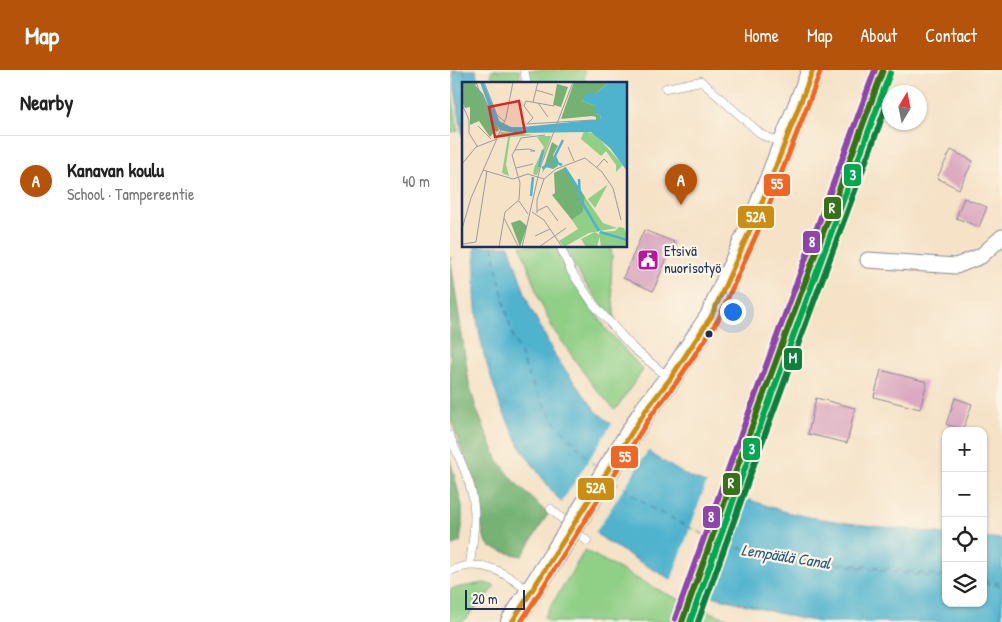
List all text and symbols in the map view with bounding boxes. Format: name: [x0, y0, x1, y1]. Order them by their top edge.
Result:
text: Map: [25, 19, 59, 51]
text: Home: [744, 23, 779, 48]
text: Map: [807, 23, 832, 48]
text: About: [860, 23, 897, 48]
text: Contact: [925, 23, 977, 48]
inset map: [462, 82, 628, 248]
north arrow: [882, 85, 927, 130]
text: Nearby: [20, 88, 73, 117]
text: Kanavan koulu: [67, 157, 164, 183]
line badge: 3: [843, 163, 862, 187]
pin: A: [665, 164, 697, 205]
text: 3: [850, 165, 857, 184]
text: A: [32, 170, 40, 192]
text: 40 m: [402, 170, 430, 192]
line badge: 55: [763, 173, 791, 197]
text: 55: [771, 174, 783, 193]
text: School · Tampereentie: [67, 183, 194, 205]
line badge: R: [823, 196, 842, 220]
text: R: [829, 198, 836, 217]
line badge: 52A: [737, 205, 775, 229]
text: 52A: [746, 207, 766, 226]
line badge: 8: [802, 230, 821, 254]
text: 8: [809, 232, 815, 251]
place label: Etsivä nuorisotyö: [664, 240, 721, 278]
public building icon: Etsivä nuorisotyö: [636, 248, 660, 272]
your location: [720, 299, 746, 325]
unlabelled marker: [704, 329, 714, 339]
line badge: M: [783, 347, 803, 371]
text: M: [789, 348, 797, 367]
map controls: [942, 427, 987, 607]
button: +: [942, 427, 987, 472]
line badge: 3: [742, 437, 761, 461]
text: 3: [749, 439, 756, 458]
line badge: 55: [610, 445, 639, 469]
text: 55: [619, 447, 631, 466]
line badge: R: [722, 472, 741, 496]
button: −: [942, 472, 987, 517]
text: R: [728, 473, 735, 492]
line badge: 52A: [577, 477, 615, 501]
text: 52A: [586, 478, 606, 497]
line badge: 8: [702, 505, 721, 529]
text: 8: [708, 507, 714, 526]
button: locate: [942, 517, 987, 562]
water label: Lempäälä Canal: [740, 538, 833, 574]
button: layers: [942, 562, 987, 607]
scale bar: [465, 587, 525, 610]
text: 20 m: [472, 589, 498, 608]

